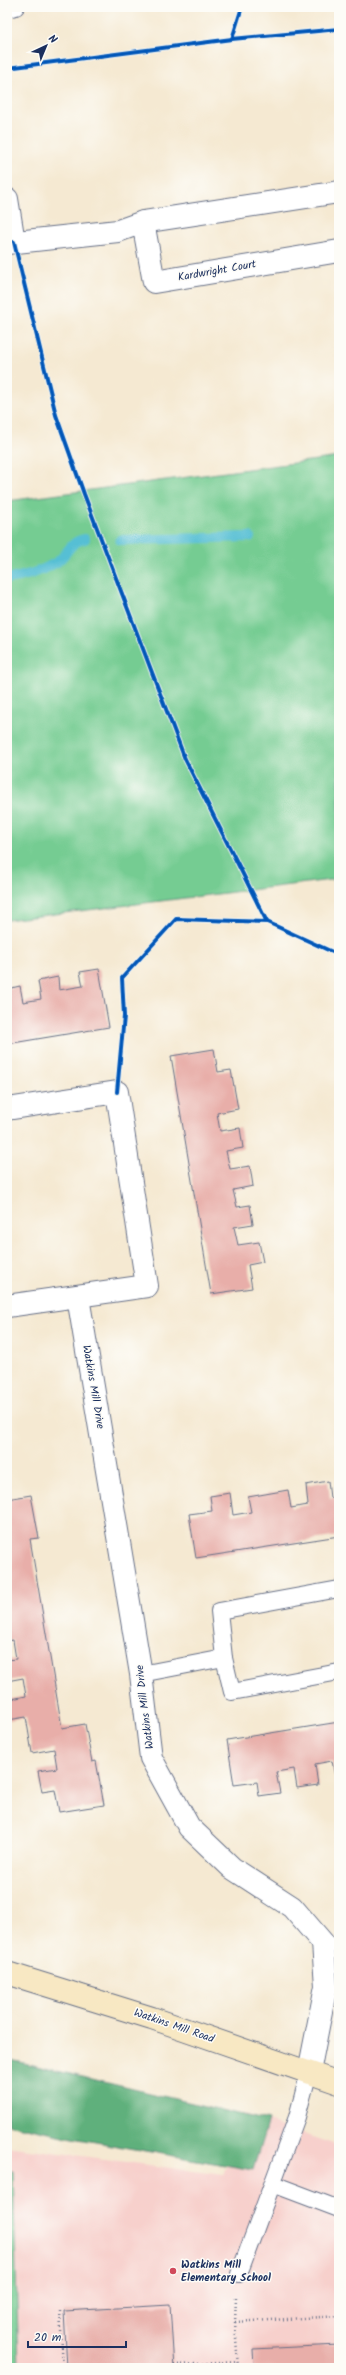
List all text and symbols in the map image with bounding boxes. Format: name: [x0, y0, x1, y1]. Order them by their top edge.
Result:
north arrow: [26, 26, 66, 66]
text: N: [43, 31, 61, 48]
street label: Kardwright Court: [177, 255, 258, 287]
street label: Watkins Mill Drive: [77, 1344, 109, 1430]
street label: Watkins Mill Drive: [131, 1664, 159, 1750]
street label: Watkins Mill Road: [131, 2004, 217, 2048]
place label: Watkins Mill Elementary School: [181, 2256, 271, 2287]
marker: Watkins Mill Elementary School: [168, 2266, 178, 2276]
scale bar: [28, 2323, 126, 2349]
text: 20 m: [34, 2328, 62, 2347]

